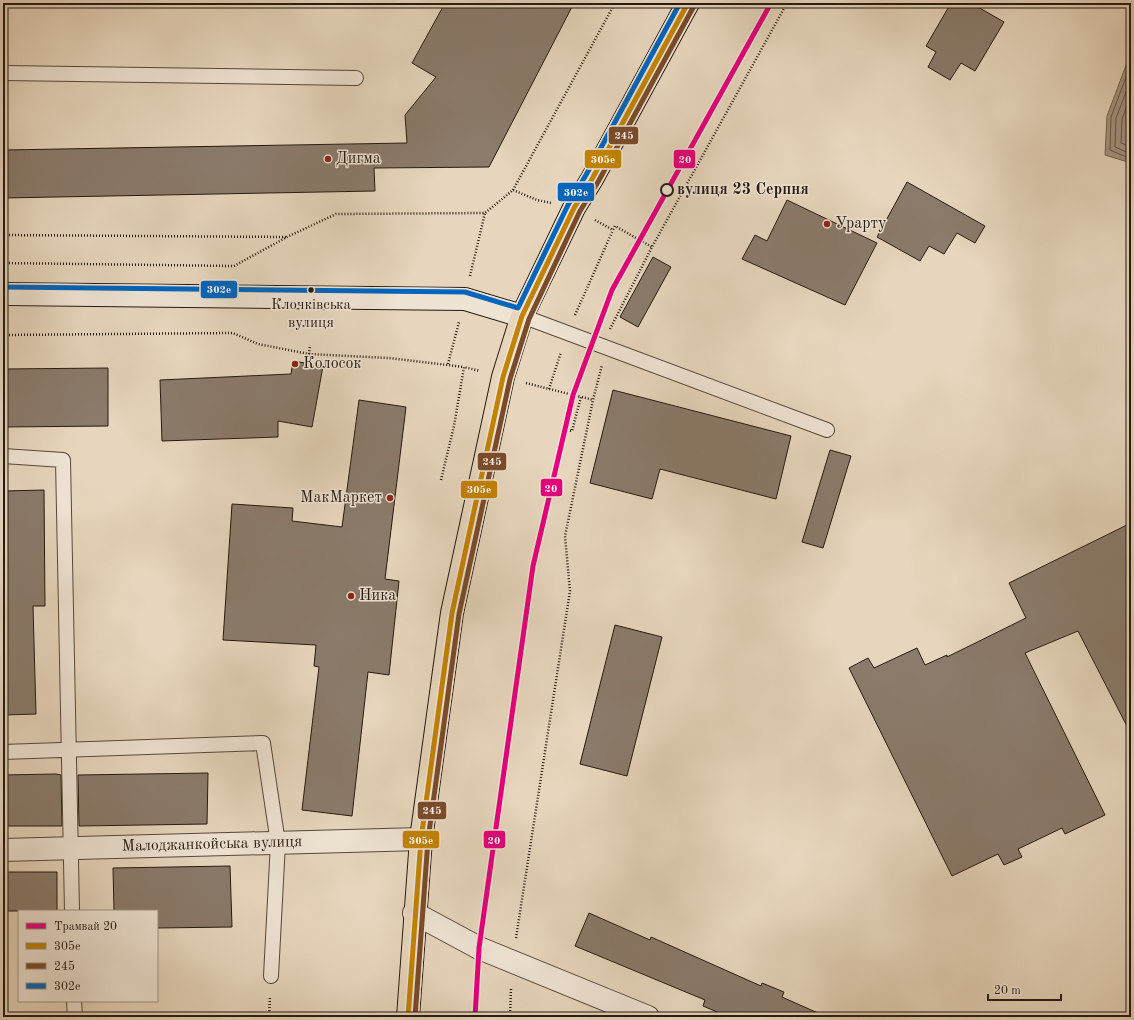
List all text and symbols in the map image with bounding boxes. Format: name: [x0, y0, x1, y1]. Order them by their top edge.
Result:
line badge: 245: [608, 126, 639, 145]
text: 245: [614, 131, 634, 142]
line badge: 305e: [584, 149, 622, 169]
line badge: 20: [673, 149, 696, 169]
place label: Дигма: [336, 151, 381, 167]
marker: Дигма: [323, 154, 333, 164]
text: 305e: [591, 155, 615, 166]
text: 20: [679, 155, 691, 166]
line badge: 302е: [557, 182, 595, 202]
place label: вулиця 23 Серпня: [677, 182, 809, 198]
marker: вулиця 23 Серпня: [660, 183, 674, 197]
text: 302е: [564, 188, 588, 199]
place label: Урарту: [835, 216, 887, 232]
marker: Урарту: [822, 219, 832, 229]
line badge: 302е: [200, 280, 238, 299]
text: 302е: [207, 285, 231, 296]
marker: Клочківська вулиця: [306, 285, 316, 295]
place label: Клочківська вулиця: [271, 298, 352, 331]
place label: Колосок: [303, 356, 362, 372]
marker: Колосок: [290, 359, 300, 369]
line badge: 245: [477, 452, 507, 471]
text: 245: [482, 457, 502, 468]
line badge: 20: [540, 478, 563, 497]
line badge: 305e: [460, 480, 498, 499]
text: 20: [545, 484, 557, 495]
text: 305e: [467, 485, 491, 496]
place label: МакМаркет: [300, 490, 382, 506]
marker: МакМаркет: [385, 493, 395, 503]
place label: Ника: [359, 588, 396, 604]
marker: Ника: [346, 591, 356, 601]
line badge: 245: [417, 801, 447, 820]
text: 245: [422, 806, 442, 817]
line badge: 305e: [402, 830, 440, 849]
line badge: 20: [483, 830, 506, 849]
street label: Малоджанкойська вулиця: [121, 834, 302, 855]
text: 305e: [409, 836, 433, 847]
text: 20: [488, 836, 500, 847]
legend: [18, 910, 158, 1002]
text: Трамвай 20: [54, 921, 117, 933]
text: 305e: [54, 940, 81, 953]
text: 245: [54, 960, 75, 973]
scale bar: [988, 976, 1061, 1002]
text: 302е: [54, 981, 81, 993]
text: 20 m: [994, 985, 1021, 997]

